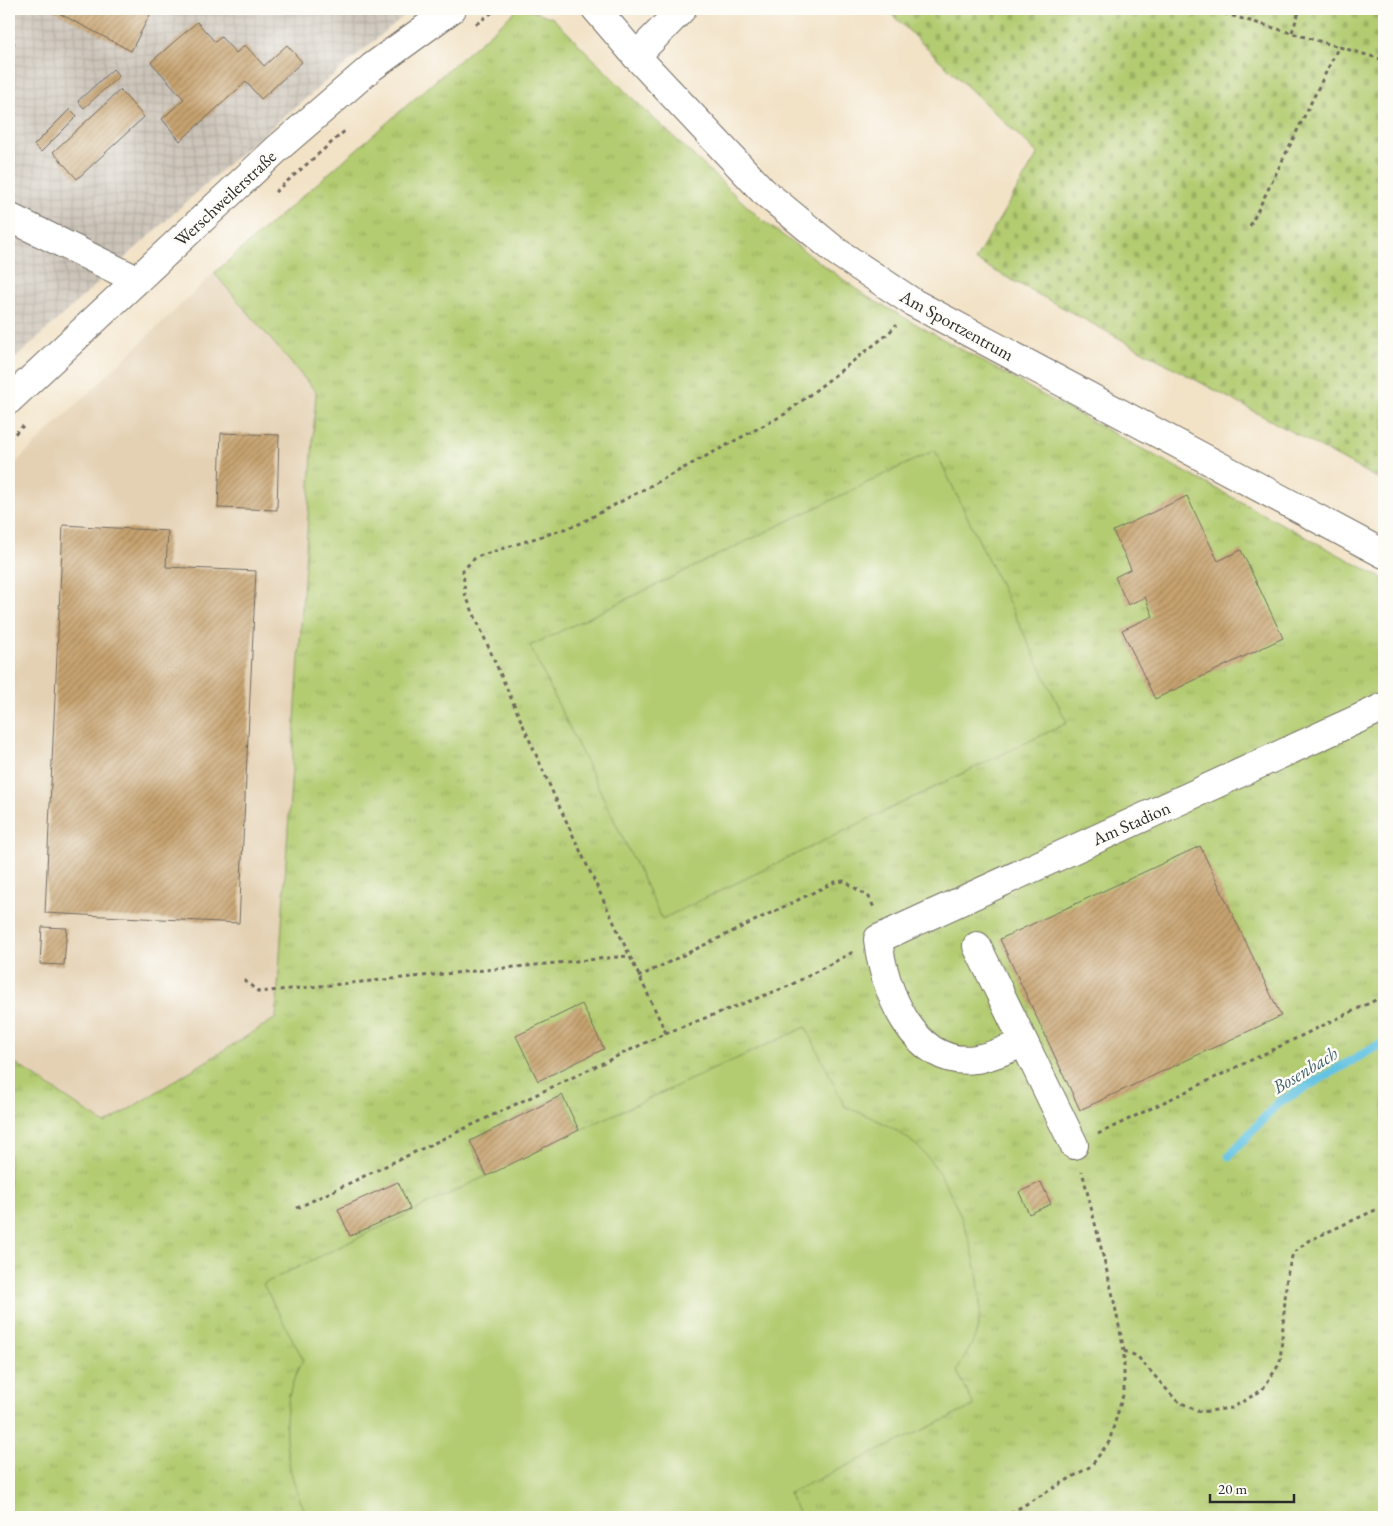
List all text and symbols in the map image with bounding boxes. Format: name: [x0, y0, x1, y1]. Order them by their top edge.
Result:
street label: Werschweilerstraße: [169, 145, 281, 251]
street label: Am Sportzentrum: [895, 284, 1018, 366]
street label: Am Stadion: [1087, 795, 1174, 851]
water label: Bosenbach: [1267, 1041, 1342, 1100]
scale bar: [1210, 1471, 1294, 1503]
text: 20 m: [1218, 1479, 1247, 1498]

